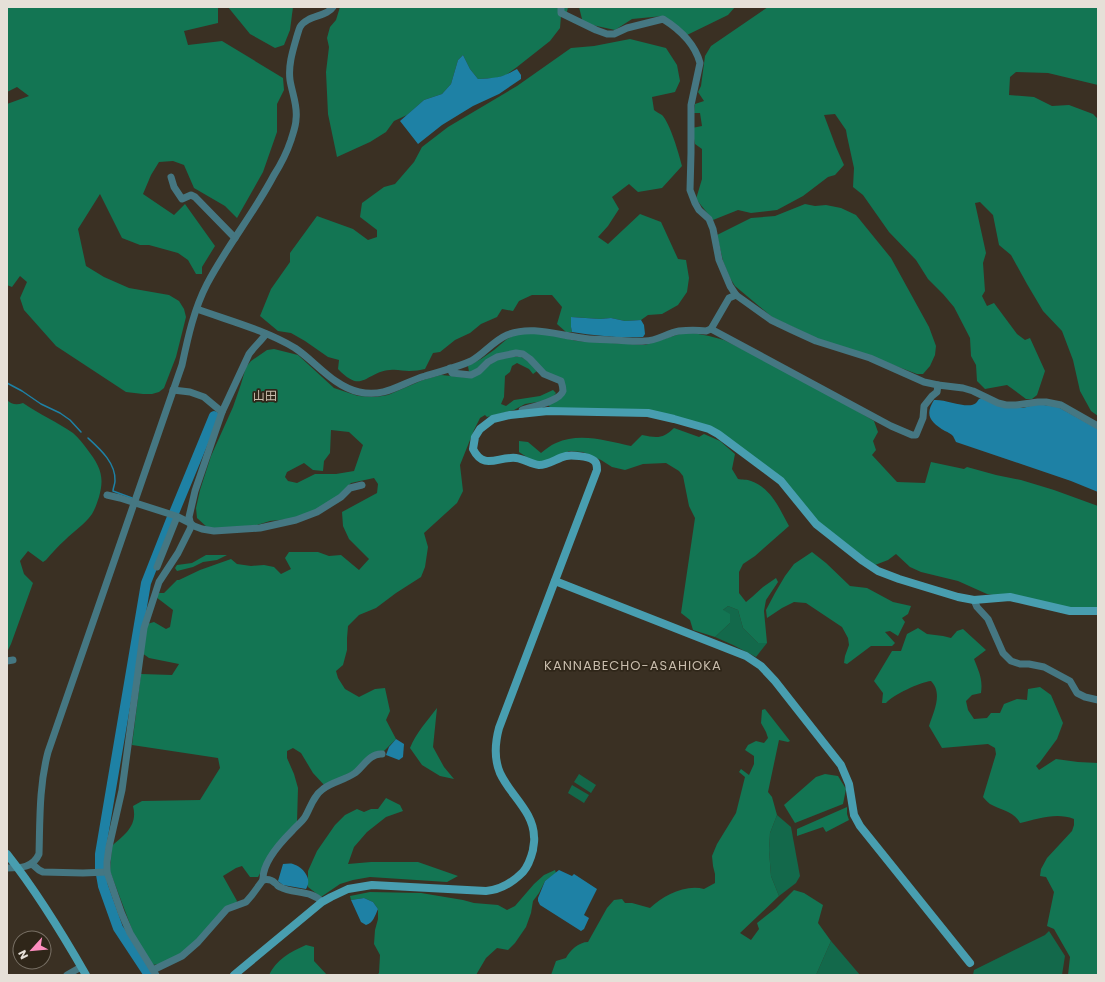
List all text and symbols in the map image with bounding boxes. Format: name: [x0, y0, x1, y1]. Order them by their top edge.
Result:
district label: 山田: [253, 387, 277, 404]
district label: KANNABECHO-ASAHIOKA: [544, 656, 722, 675]
north arrow: [12, 930, 52, 970]
text: N: [14, 947, 32, 962]

